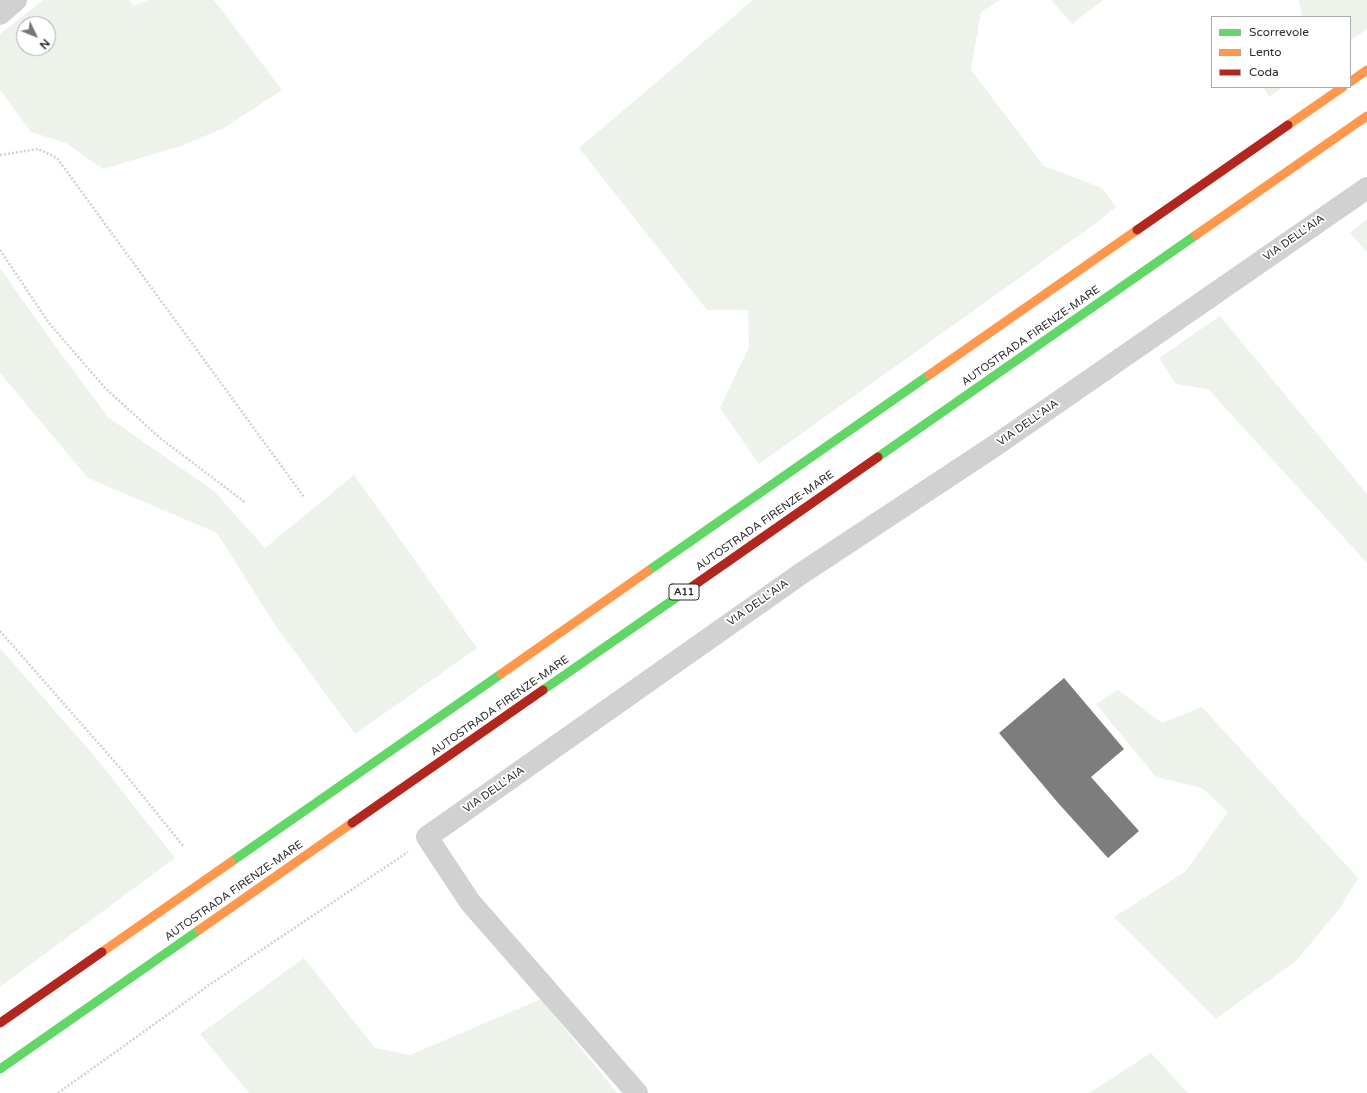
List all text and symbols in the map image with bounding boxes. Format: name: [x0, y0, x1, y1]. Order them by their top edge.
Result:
north arrow: [16, 16, 56, 56]
legend: [1211, 16, 1351, 88]
text: Scorrevole: [1249, 25, 1309, 39]
text: N: [37, 36, 52, 52]
text: Lento: [1249, 45, 1282, 59]
text: Coda: [1249, 65, 1279, 79]
street label: VIA DELL'AIA: [1261, 212, 1327, 264]
street label: AUTOSTRADA FIRENZE-MARE: [959, 283, 1103, 389]
street label: VIA DELL'AIA: [995, 397, 1061, 449]
street label: AUTOSTRADA FIRENZE-MARE: [693, 468, 837, 574]
street label: VIA DELL'AIA: [725, 577, 791, 629]
road number: A11: [669, 584, 699, 600]
street label: AUTOSTRADA FIRENZE-MARE: [428, 653, 572, 759]
street label: VIA DELL'AIA: [461, 764, 527, 816]
street label: AUTOSTRADA FIRENZE-MARE: [162, 838, 306, 944]

